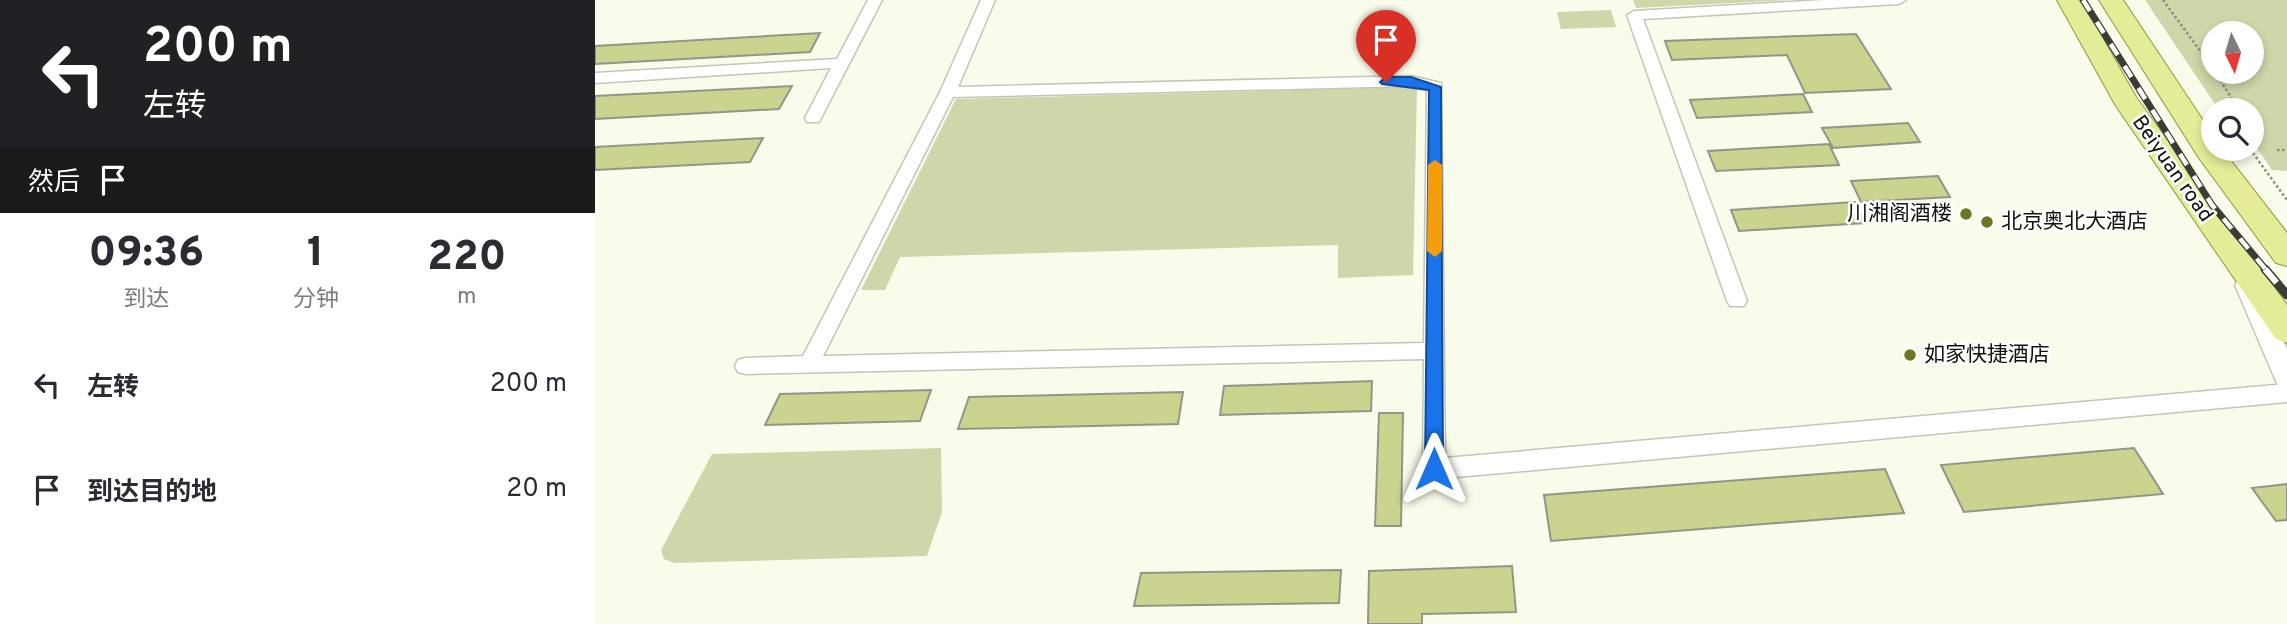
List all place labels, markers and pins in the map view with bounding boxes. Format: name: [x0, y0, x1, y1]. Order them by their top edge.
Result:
pin: [1356, 10, 1416, 82]
place label: 川湘阁酒楼: [1847, 201, 1952, 228]
marker: 川湘阁酒楼: [1958, 206, 1974, 222]
place label: 北京奥北大酒店: [2001, 209, 2148, 236]
marker: 北京奥北大酒店: [1979, 214, 1995, 230]
place label: 如家快捷酒店: [1924, 342, 2050, 369]
marker: 如家快捷酒店: [1902, 347, 1918, 363]

